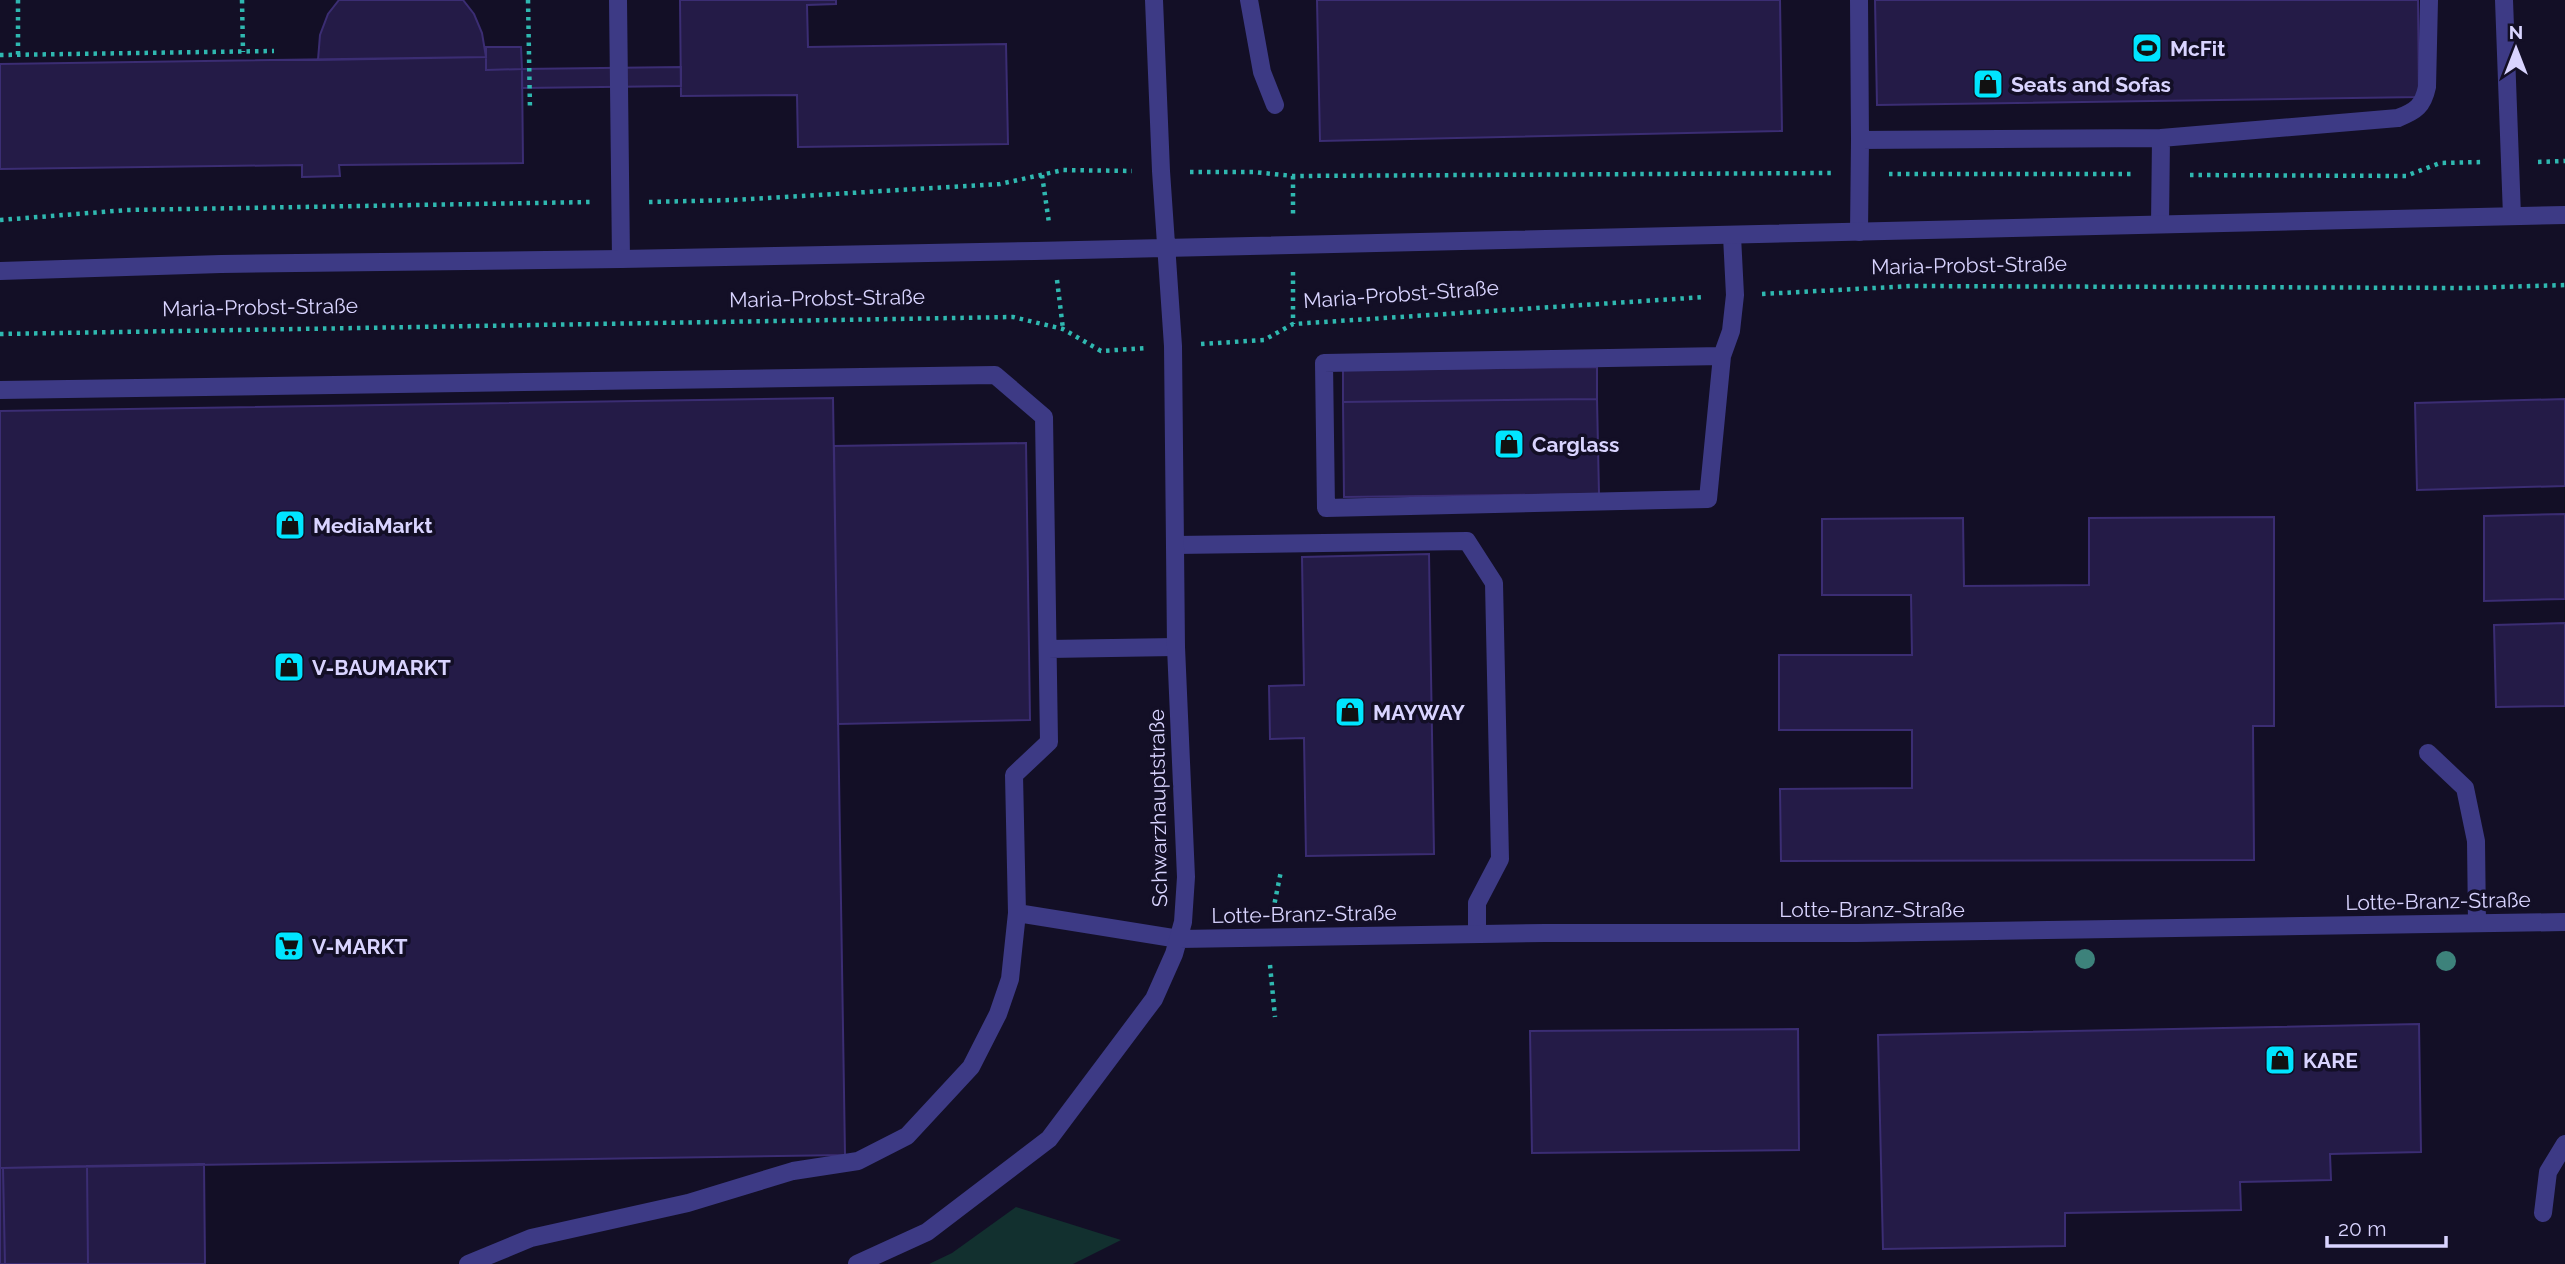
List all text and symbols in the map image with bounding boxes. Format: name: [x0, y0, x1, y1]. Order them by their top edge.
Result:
north arrow: [2481, 14, 2551, 84]
text: N: [2509, 21, 2523, 43]
sports icon: McFit: [2130, 31, 2164, 65]
place label: McFit: [2170, 36, 2225, 61]
shop icon: Seats and Sofas: [1971, 67, 2005, 101]
place label: Seats and Sofas: [2011, 72, 2171, 97]
street label: Maria-Probst-Straße: [1871, 251, 2067, 279]
street label: Maria-Probst-Straße: [1302, 275, 1500, 313]
street label: Maria-Probst-Straße: [729, 284, 925, 312]
street label: Maria-Probst-Straße: [162, 293, 358, 321]
shop icon: Carglass: [1492, 427, 1526, 461]
place label: Carglass: [1532, 432, 1619, 457]
shop icon: MediaMarkt: [273, 508, 307, 542]
place label: MediaMarkt: [313, 513, 433, 538]
shop icon: V-BAUMARKT: [272, 650, 306, 684]
place label: V-BAUMARKT: [312, 655, 451, 680]
shop icon: MAYWAY: [1333, 695, 1367, 729]
place label: MAYWAY: [1373, 700, 1465, 725]
street label: Schwarzhauptstraße: [1144, 709, 1172, 907]
street label: Lotte-Branz-Straße: [2345, 887, 2531, 915]
street label: Lotte-Branz-Straße: [1779, 897, 1965, 922]
street label: Lotte-Branz-Straße: [1211, 900, 1397, 928]
supermarket icon: V-MARKT: [272, 929, 306, 963]
place label: V-MARKT: [312, 934, 408, 959]
shop icon: KARE: [2263, 1043, 2297, 1077]
place label: KARE: [2303, 1048, 2358, 1073]
scale bar: [2327, 1204, 2446, 1248]
text: 20 m: [2338, 1216, 2386, 1241]

